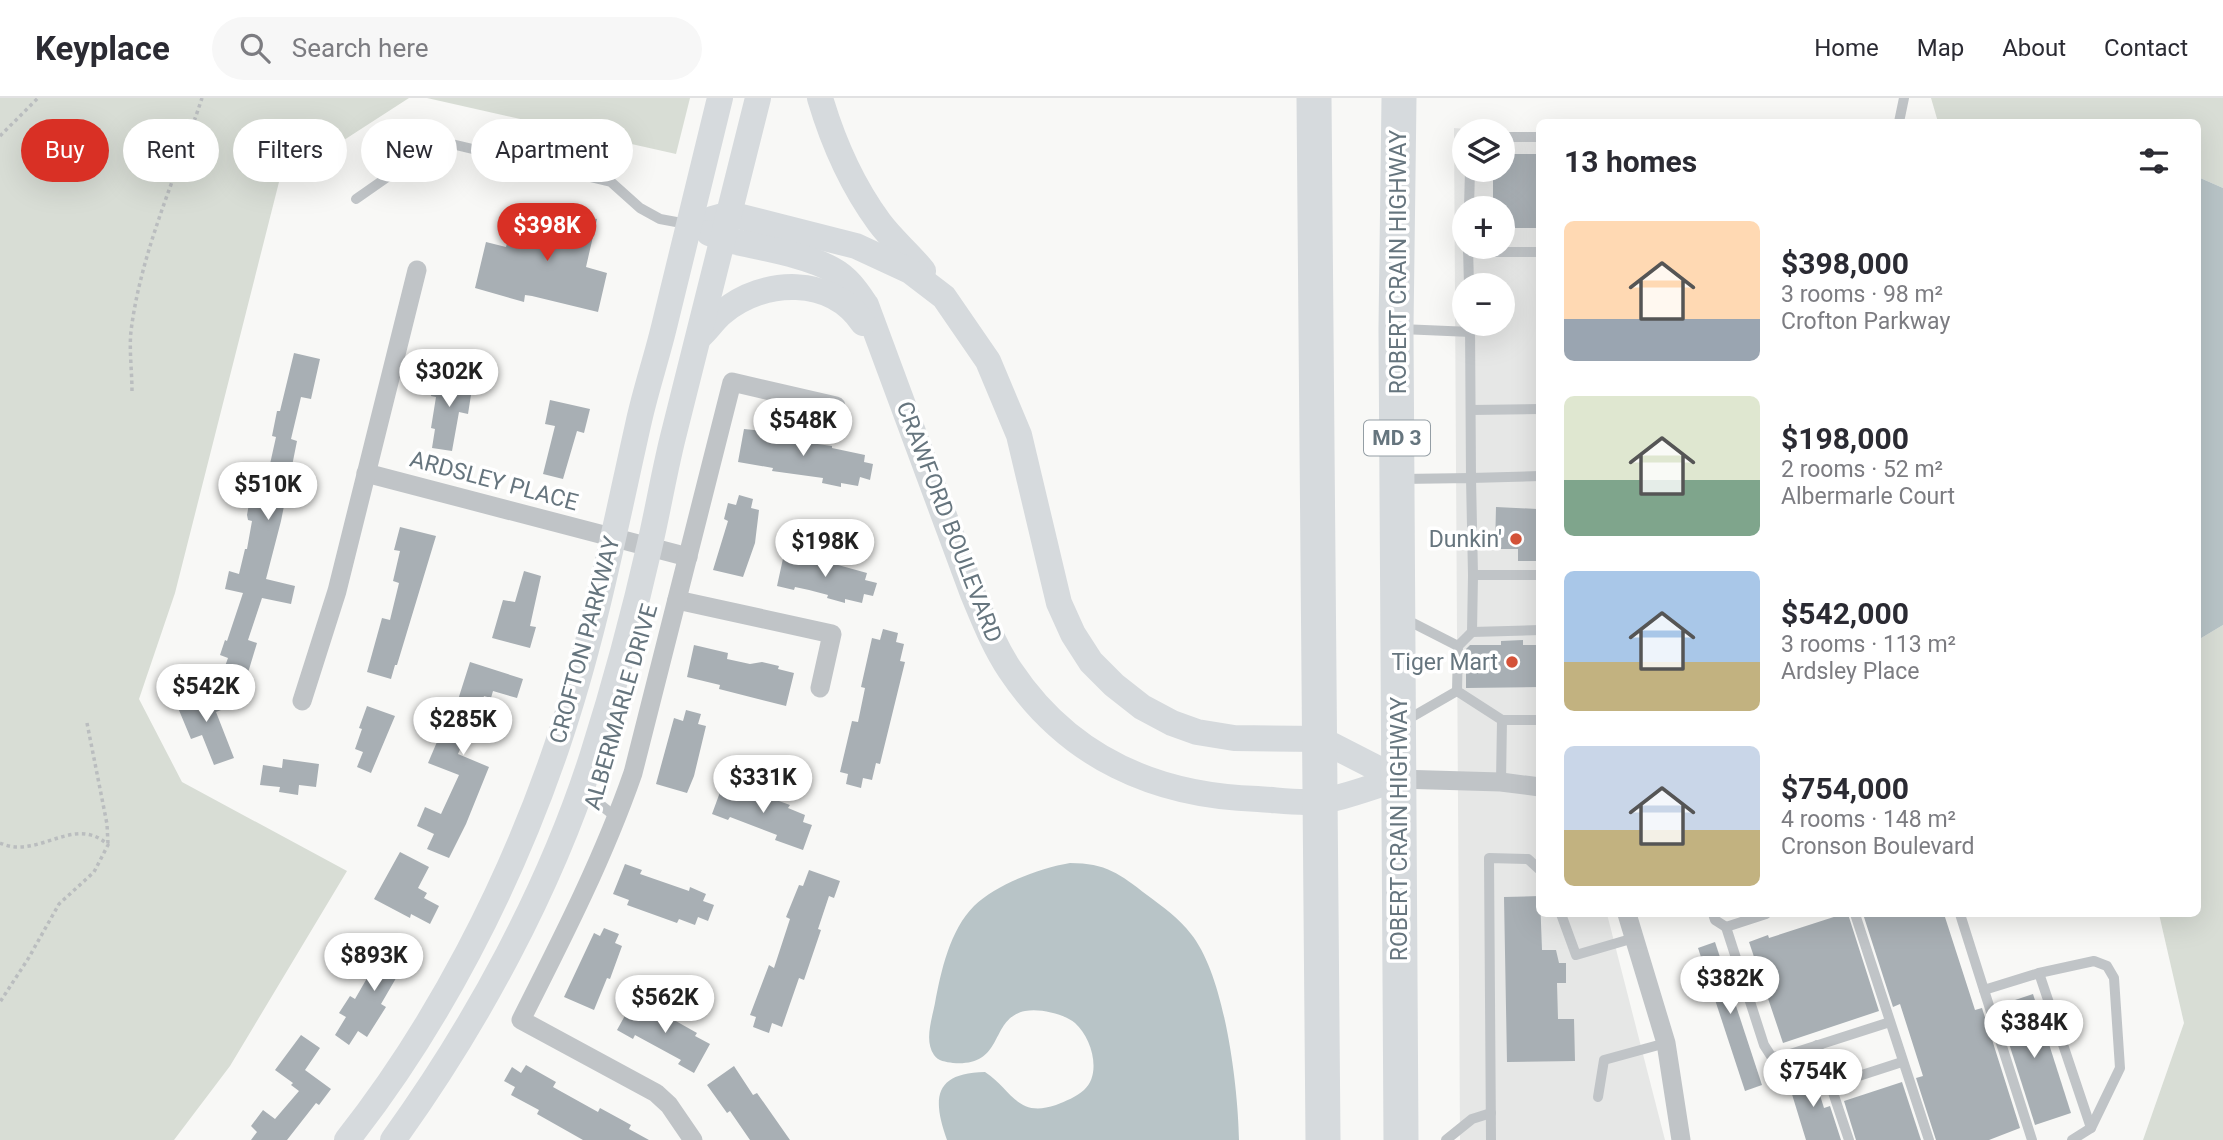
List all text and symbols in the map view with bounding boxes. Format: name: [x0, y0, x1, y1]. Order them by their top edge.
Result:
search box: [212, 17, 702, 80]
text: Keyplace: [35, 29, 170, 68]
icon: search: [236, 29, 274, 67]
text: Search here: [292, 33, 429, 63]
text: Home: [1814, 34, 1879, 62]
text: Map: [1917, 34, 1964, 62]
text: About: [2002, 34, 2066, 62]
text: Contact: [2104, 34, 2188, 62]
chip: Buy: [21, 119, 109, 182]
chip: Rent: [123, 119, 219, 182]
chip: Filters: [233, 119, 347, 182]
chip: New: [361, 119, 457, 182]
chip: Apartment: [471, 119, 633, 182]
map controls: [1452, 119, 1515, 336]
button: layers: [1452, 119, 1515, 182]
street label: ROBERT CRAIN HIGHWAY: [1385, 130, 1412, 394]
icon: filters: [2135, 142, 2173, 180]
text: 13 homes: [1564, 144, 1697, 179]
button: +: [1452, 196, 1515, 259]
pin: $398K: [498, 204, 596, 263]
text: $398K: [513, 212, 581, 239]
text: $398,000: [1781, 246, 1909, 281]
icon: home: [1620, 249, 1704, 333]
button: −: [1452, 273, 1515, 336]
text: 3 rooms · 98 m²: [1781, 281, 1943, 308]
text: Crofton Parkway: [1781, 308, 1950, 335]
pin: $302K: [400, 350, 498, 409]
text: $302K: [415, 358, 483, 385]
pin: $548K: [754, 398, 852, 458]
street label: CRAWFORD BOULEVARD: [891, 398, 1007, 646]
text: $548K: [769, 407, 837, 434]
road number: MD 3: [1364, 420, 1430, 456]
text: $198,000: [1781, 421, 1909, 456]
icon: home: [1620, 424, 1704, 508]
street label: ARDSLEY PLACE: [407, 446, 581, 516]
text: 2 rooms · 52 m²: [1781, 456, 1943, 483]
pin: $510K: [219, 462, 317, 522]
text: $510K: [234, 471, 302, 498]
text: Albermarle Court: [1781, 483, 1955, 510]
pin: $198K: [776, 519, 874, 579]
place label: Dunkin': [1429, 526, 1502, 553]
text: $198K: [791, 528, 859, 555]
marker: Dunkin': [1508, 531, 1524, 547]
street label: CROFTON PARKWAY: [544, 533, 626, 747]
text: $542,000: [1781, 596, 1909, 631]
icon: home: [1620, 599, 1704, 683]
street label: ALBERMARLE DRIVE: [579, 601, 663, 813]
text: 3 rooms · 113 m²: [1781, 631, 1956, 658]
place label: Tiger Mart: [1392, 649, 1498, 676]
marker: Tiger Mart: [1504, 654, 1520, 670]
text: Ardsley Place: [1781, 658, 1920, 685]
pin: $542K: [157, 664, 255, 724]
text: $542K: [172, 673, 240, 700]
street label: ROBERT CRAIN HIGHWAY: [1386, 697, 1413, 961]
pin: $285K: [414, 698, 512, 757]
text: $285K: [429, 706, 497, 733]
pin: $331K: [714, 756, 812, 815]
text: $331K: [729, 764, 797, 791]
text: $754,000: [1781, 771, 1909, 806]
icon: home: [1620, 774, 1704, 858]
text: 4 rooms · 148 m²: [1781, 806, 1956, 833]
text: Cronson Boulevard: [1781, 833, 1975, 860]
pin: $893K: [325, 934, 423, 993]
text: $893K: [340, 942, 408, 969]
pin: $382K: [1681, 956, 1779, 1016]
text: $382K: [1696, 965, 1764, 992]
pin: $562K: [616, 976, 714, 1035]
text: $562K: [631, 984, 699, 1011]
pin: $384K: [1985, 1000, 2083, 1060]
text: $384K: [2000, 1009, 2068, 1036]
pin: $754K: [1764, 1049, 1862, 1109]
text: $754K: [1779, 1058, 1847, 1085]

